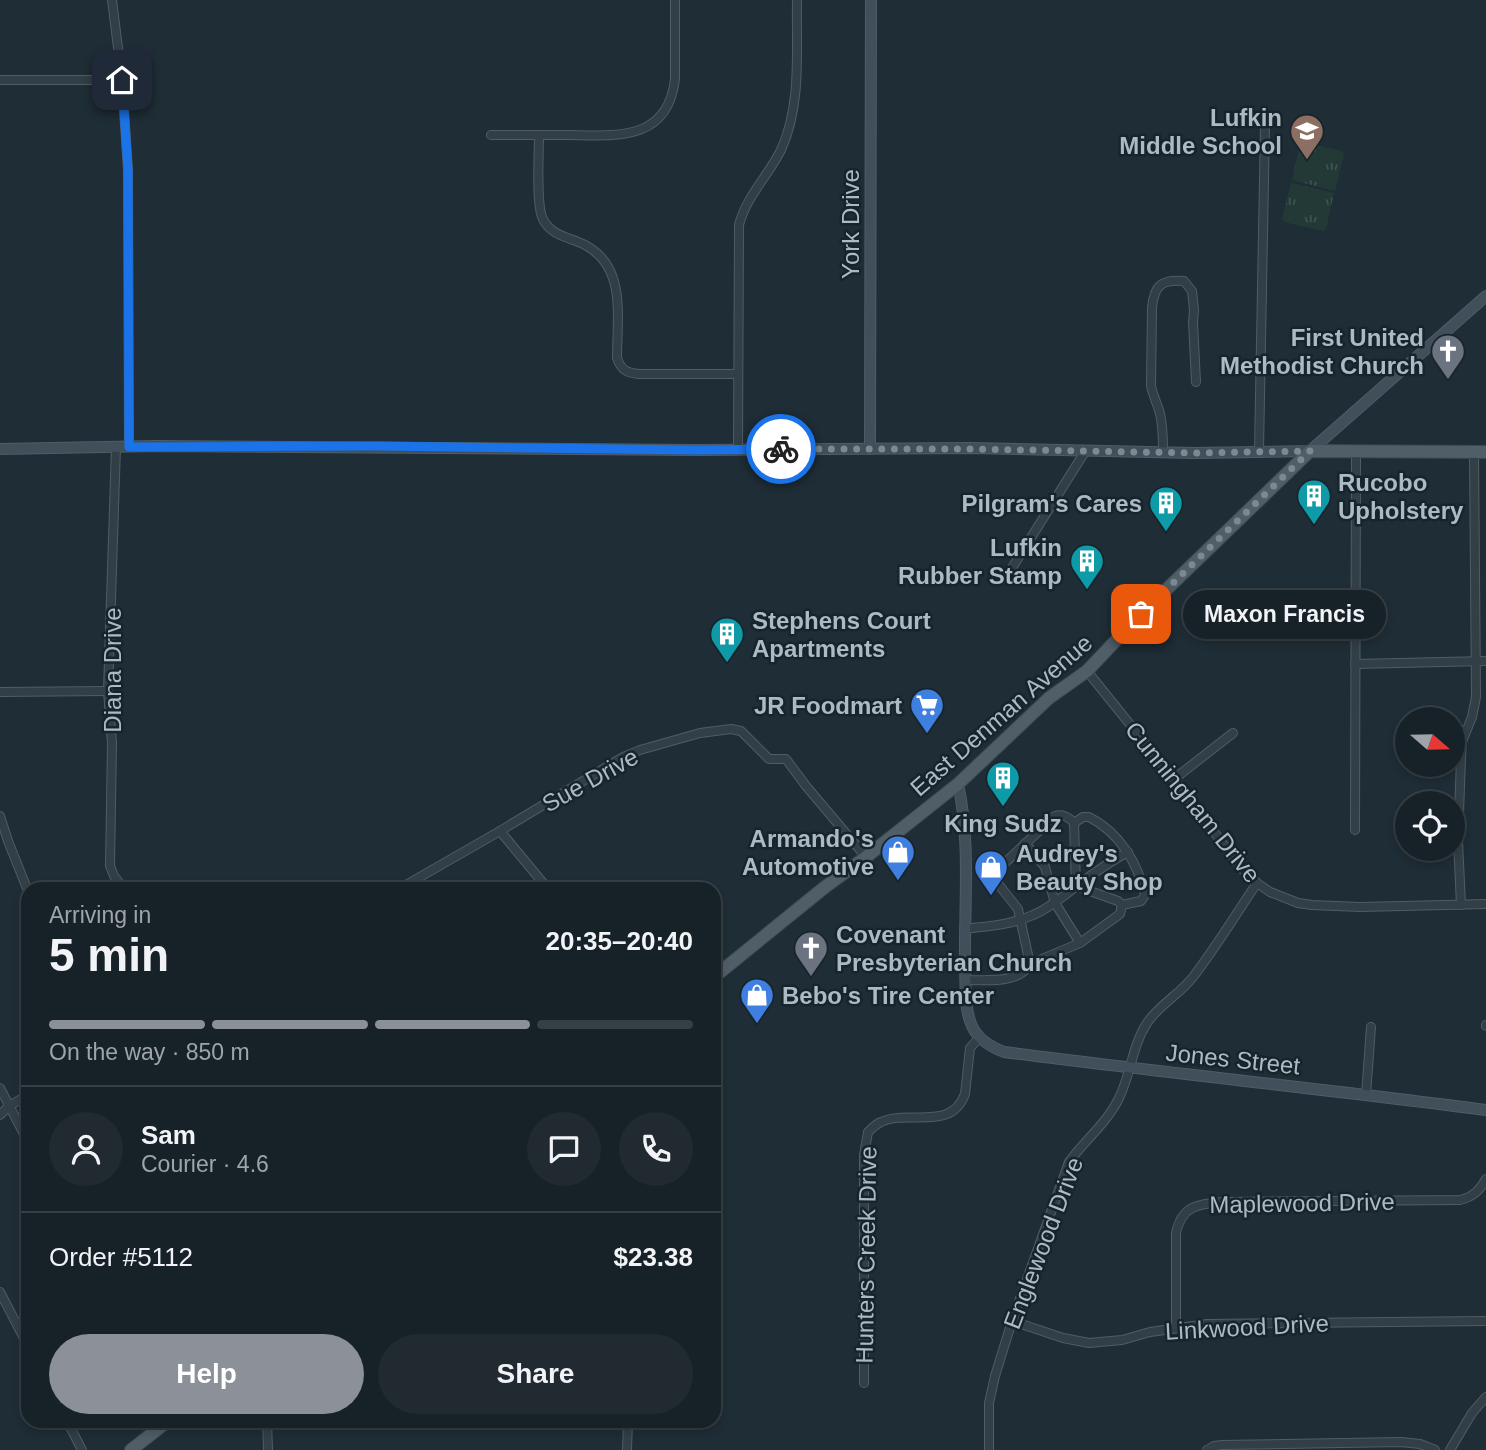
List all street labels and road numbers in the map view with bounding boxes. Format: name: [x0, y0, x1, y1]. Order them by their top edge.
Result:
street label: York Drive: [837, 169, 864, 279]
street label: Diana Drive: [99, 607, 126, 733]
street label: East Denman Avenue: [905, 629, 1097, 801]
street label: Cunningham Drive: [1120, 716, 1266, 888]
street label: Sue Drive: [537, 743, 643, 817]
street label: Jones Street: [1165, 1039, 1302, 1080]
street label: Hunters Creek Drive: [851, 1146, 881, 1364]
street label: Englewood Drive: [998, 1153, 1088, 1333]
street label: Maplewood Drive: [1209, 1188, 1395, 1218]
street label: Linkwood Drive: [1164, 1309, 1330, 1345]

